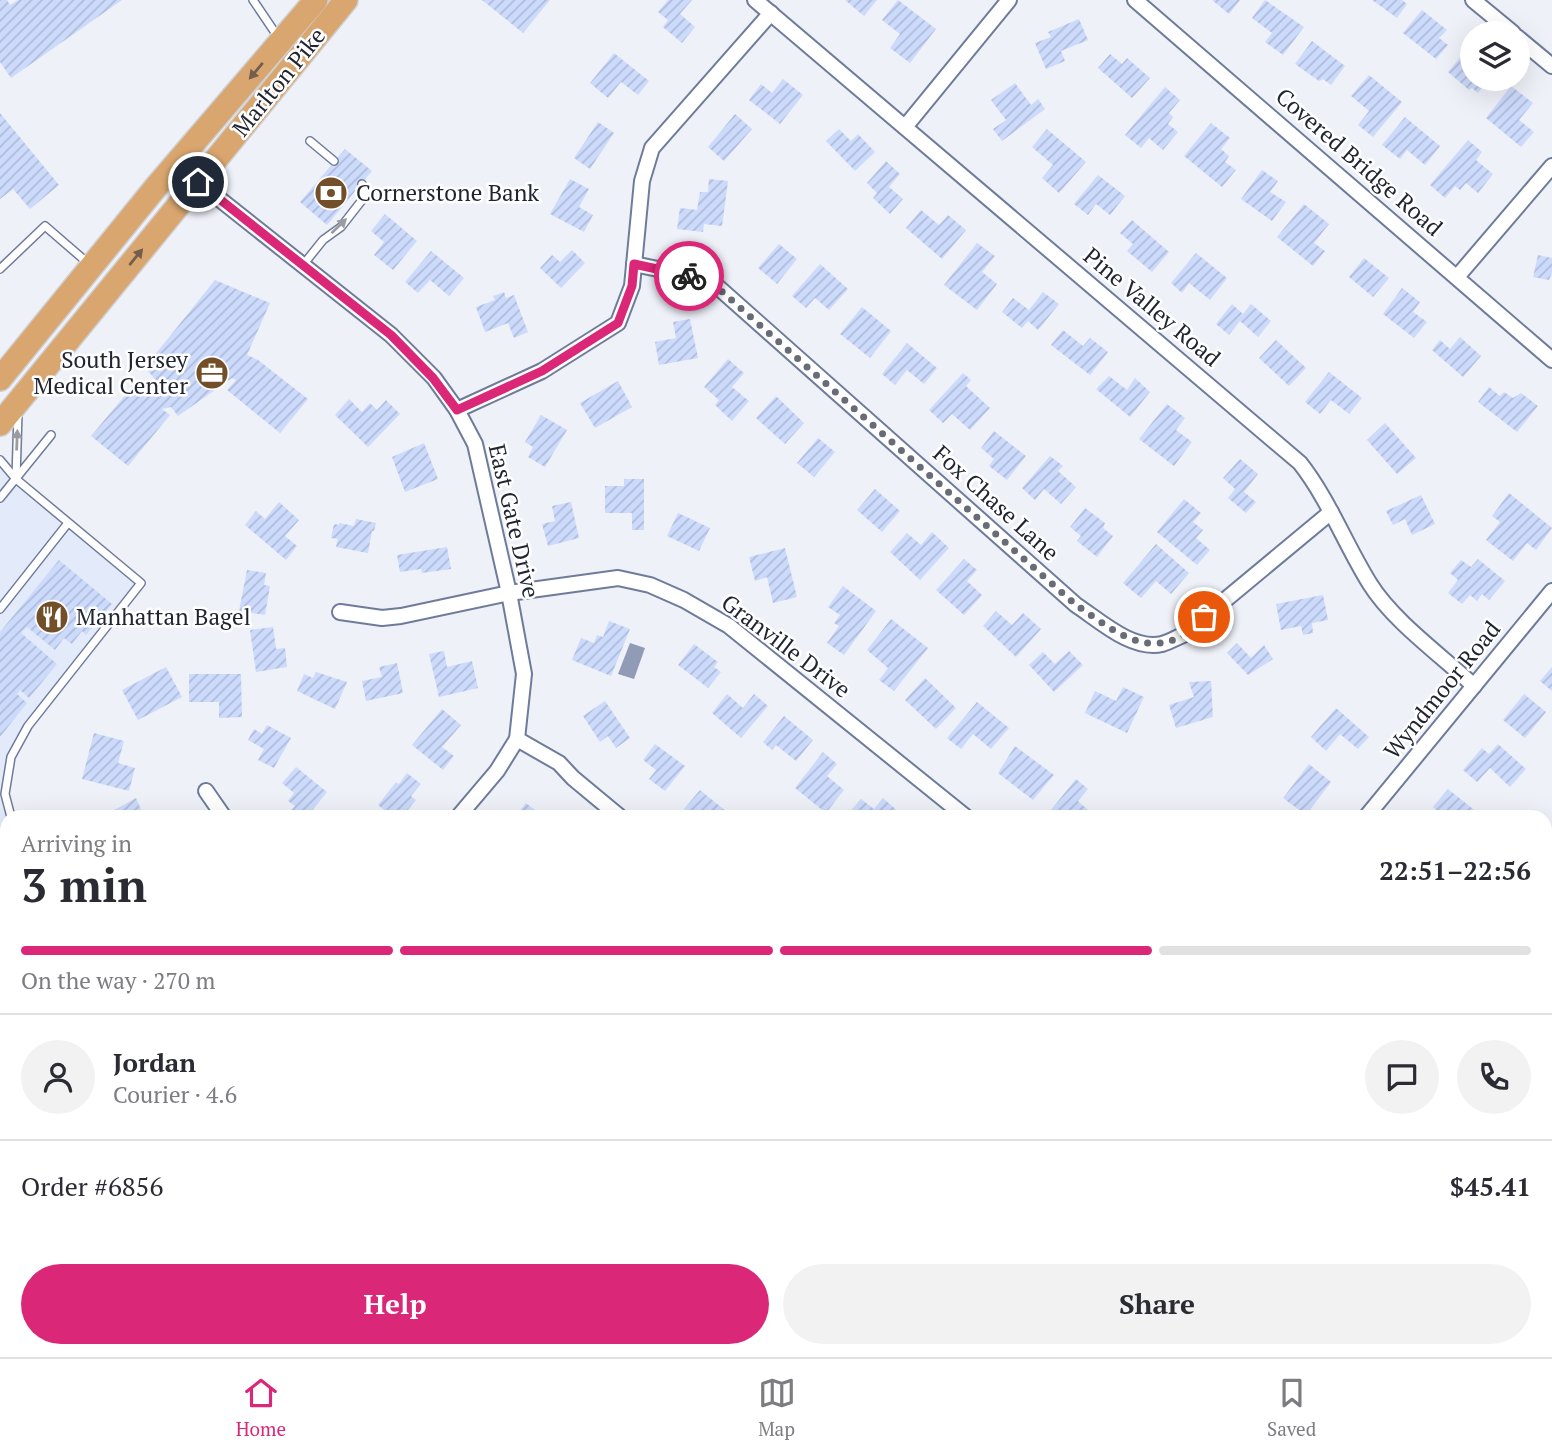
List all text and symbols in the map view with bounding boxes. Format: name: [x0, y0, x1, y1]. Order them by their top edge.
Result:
street label: Marlton Pike: [225, 21, 332, 143]
map controls: [1460, 21, 1530, 91]
button: layers: [1460, 21, 1530, 91]
one-way arrow: [248, 62, 264, 80]
street label: Covered Bridge Road: [1269, 81, 1449, 243]
pin: [168, 152, 228, 212]
icon: home: [179, 163, 217, 201]
bank icon: Cornerstone Bank: [312, 174, 350, 212]
place label: Cornerstone Bank: [356, 177, 539, 208]
one-way arrow: [331, 218, 348, 235]
street label: Pine Valley Road: [1077, 240, 1227, 373]
courier: [654, 241, 724, 311]
one-way arrow: [128, 249, 143, 266]
icon: bike: [670, 257, 708, 295]
place label: South Jersey Medical Center: [34, 344, 188, 401]
office icon: South Jersey Medical Center: [193, 354, 231, 392]
one-way arrow: [11, 429, 23, 451]
street label: Fox Chase Lane: [927, 438, 1066, 567]
street label: East Gate Drive: [482, 441, 547, 601]
street label: Granville Drive: [715, 587, 857, 704]
pin: [1174, 587, 1234, 647]
restaurant icon: Manhattan Bagel: [33, 598, 71, 636]
icon: bag: [1185, 598, 1223, 636]
place label: Manhattan Bagel: [76, 601, 251, 632]
street label: Wyndmoor Road: [1376, 614, 1507, 765]
text: Arriving in: [21, 828, 132, 859]
text: 22:51–22:56: [1379, 853, 1531, 887]
text: 3 min: [21, 854, 147, 915]
text: On the way · 270 m: [21, 965, 215, 996]
button: person: [21, 1040, 95, 1114]
button: chat: [1365, 1040, 1439, 1114]
button: phone: [1457, 1040, 1531, 1114]
text: Jordan: [113, 1045, 196, 1079]
text: Courier · 4.6: [113, 1079, 237, 1110]
text: Order #6856: [21, 1169, 163, 1203]
text: $45.41: [1450, 1169, 1531, 1203]
button: Help: [21, 1264, 769, 1344]
button: Share: [783, 1264, 1531, 1344]
tab: Home: [236, 1374, 286, 1441]
tab: Map: [758, 1374, 796, 1441]
tab: Saved: [1267, 1374, 1316, 1441]

